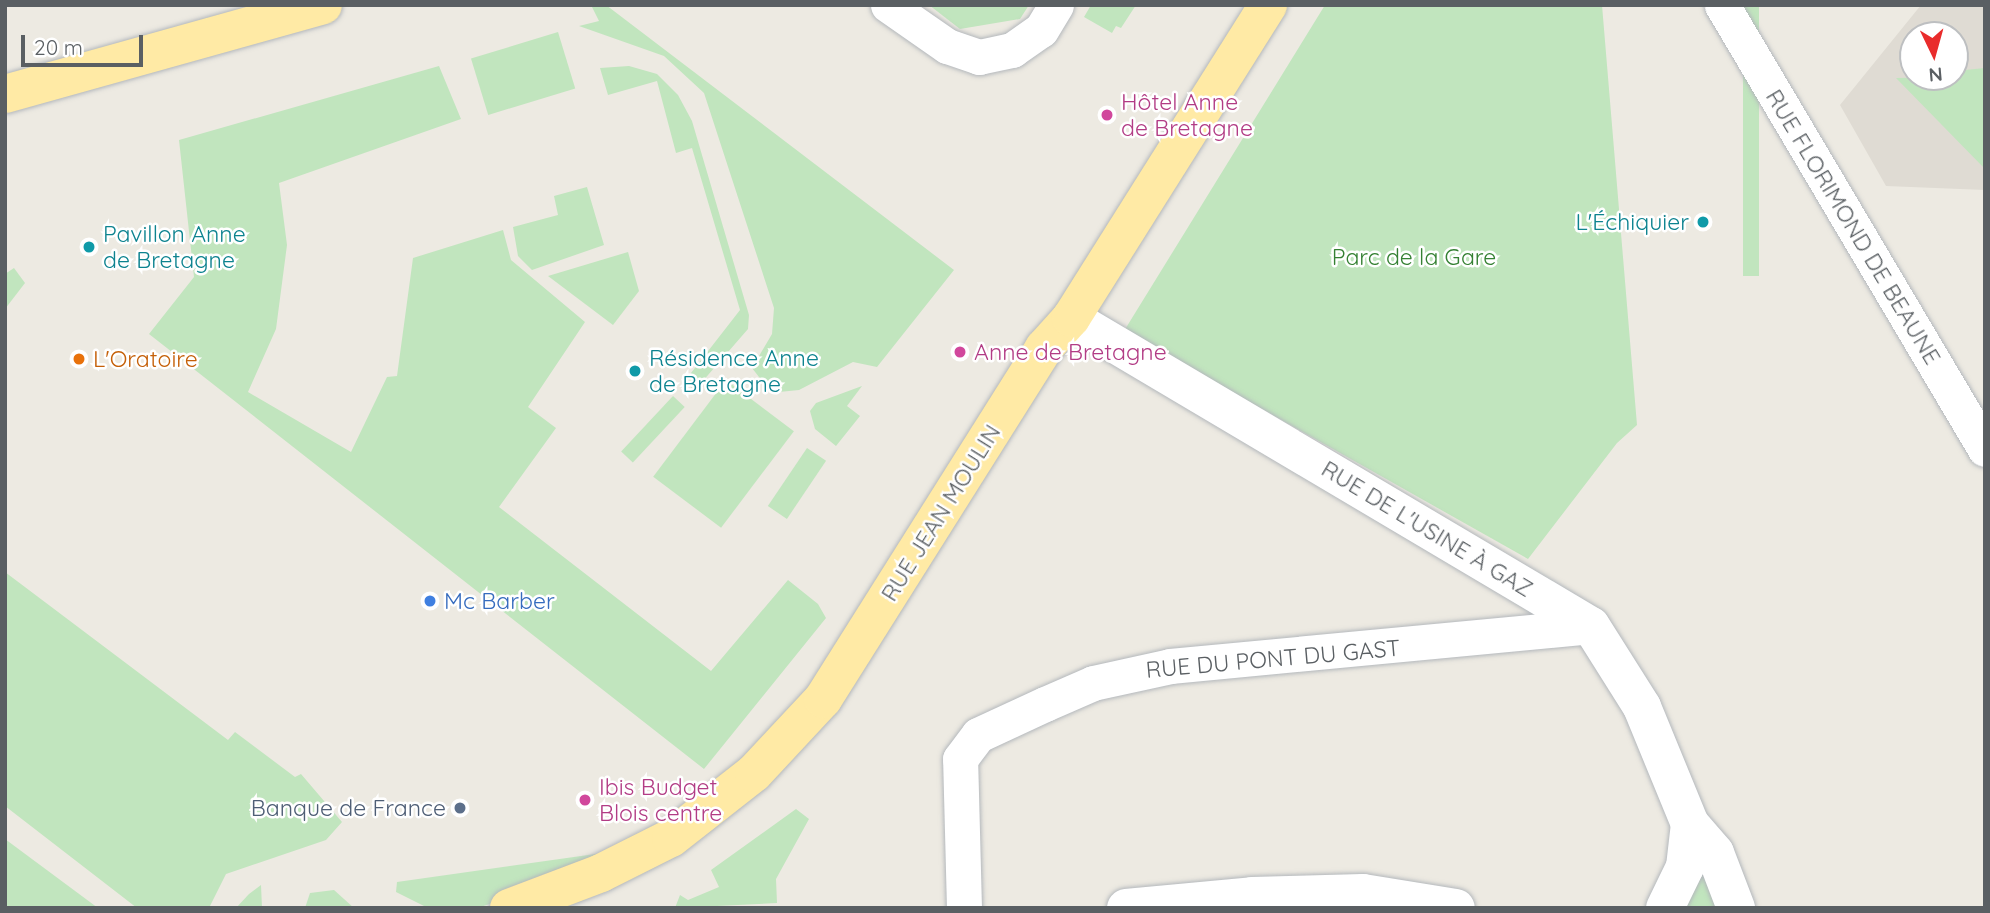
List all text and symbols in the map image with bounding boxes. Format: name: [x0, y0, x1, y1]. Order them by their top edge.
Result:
scale bar: [24, 21, 147, 65]
north arrow: [1899, 21, 1969, 91]
text: 20 m: [34, 34, 83, 60]
text: N: [1928, 62, 1944, 87]
street label: RUE FLORIMOND DE BEAUNE: [1760, 85, 1946, 369]
place label: Hôtel Anne de Bretagne: [1121, 88, 1253, 142]
marker: Hôtel Anne de Bretagne: [1099, 107, 1115, 123]
place label: L'Échiquier: [1576, 208, 1689, 236]
marker: L'Échiquier: [1695, 214, 1711, 230]
place label: Pavillon Anne de Bretagne: [103, 220, 246, 274]
marker: Pavillon Anne de Bretagne: [81, 239, 97, 255]
park label: Parc de la Gare: [1332, 243, 1496, 271]
place label: Anne de Bretagne: [974, 338, 1167, 366]
place label: Résidence Anne de Bretagne: [649, 344, 819, 398]
marker: Anne de Bretagne: [952, 344, 968, 360]
place label: L'Oratoire: [93, 345, 198, 373]
marker: L'Oratoire: [71, 351, 87, 367]
marker: Résidence Anne de Bretagne: [627, 363, 643, 379]
street label: RUE JEAN MOULIN: [876, 420, 1006, 606]
street label: RUE DE L'USINE À GAZ: [1316, 455, 1538, 603]
place label: Mc Barber: [444, 587, 555, 615]
marker: Mc Barber: [422, 593, 438, 609]
street label: RUE DU PONT DU GAST: [1145, 634, 1401, 684]
place label: Ibis Budget Blois centre: [599, 773, 722, 827]
marker: Ibis Budget Blois centre: [577, 792, 593, 808]
place label: Banque de France: [251, 794, 446, 822]
marker: Banque de France: [452, 800, 468, 816]

